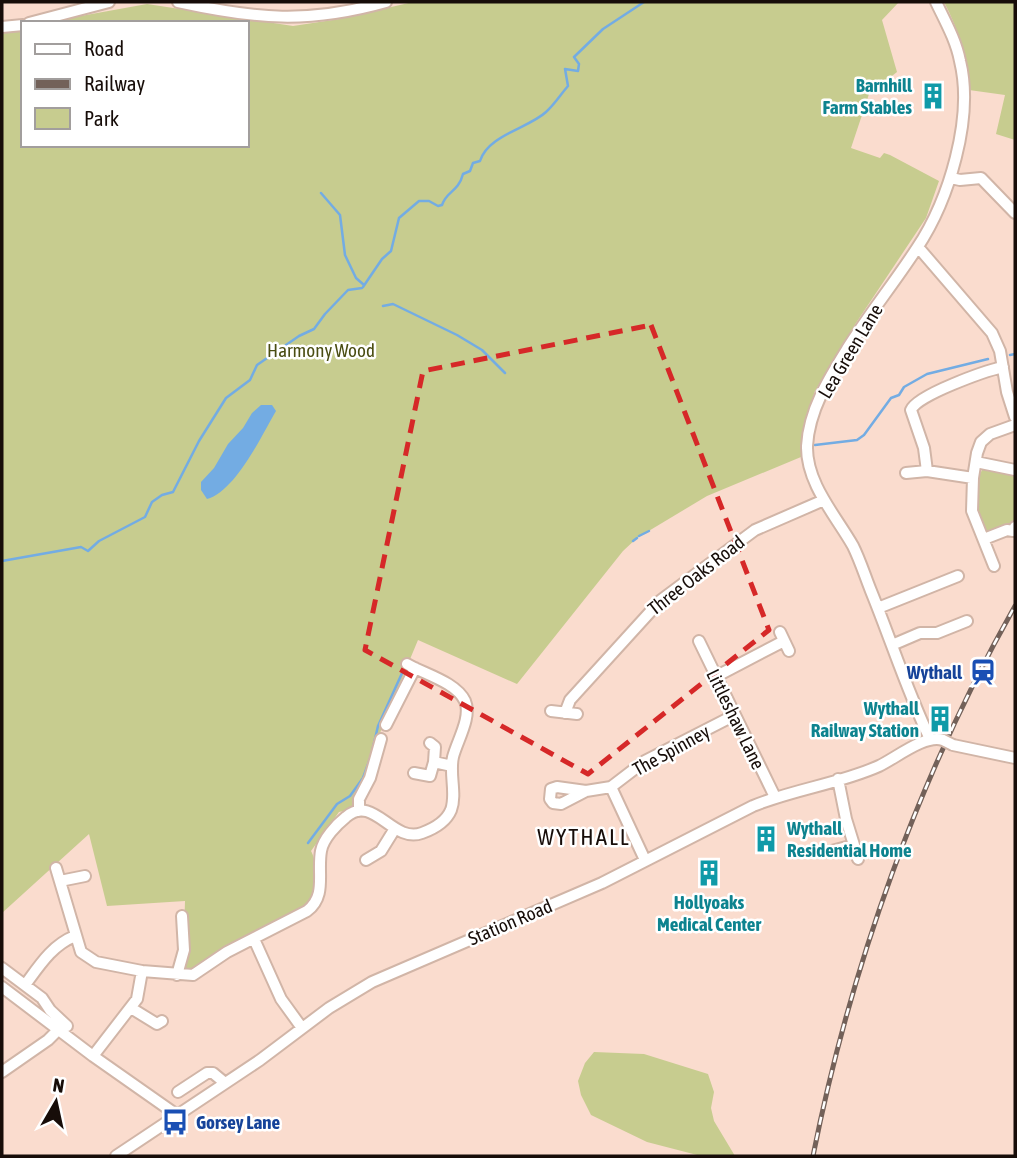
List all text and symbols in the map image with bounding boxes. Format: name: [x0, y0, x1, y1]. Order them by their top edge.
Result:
legend: [21, 21, 248, 147]
text: Road: [84, 36, 124, 60]
text: Railway: [84, 71, 146, 95]
place label: Barnhill Farm Stables: [823, 74, 913, 118]
building icon: Barnhill Farm Stables: [918, 81, 948, 111]
text: Park: [84, 106, 119, 130]
street label: Lea Green Lane: [813, 300, 887, 402]
park label: Harmony Wood: [267, 339, 375, 361]
street label: Three Oaks Road: [643, 530, 749, 620]
station icon: Wythall: [968, 657, 998, 687]
place label: Wythall: [906, 661, 963, 683]
street label: Littleshaw Lane: [702, 665, 770, 773]
place label: Wythall Railway Station: [811, 697, 920, 741]
building icon: Wythall Railway Station: [925, 704, 955, 734]
street label: The Spinney: [629, 720, 713, 780]
place label: Wythall Residential Home: [786, 817, 912, 861]
district label: WYTHALL: [537, 824, 631, 850]
building icon: Wythall Residential Home: [751, 824, 781, 854]
building icon: Hollyoaks Medical Center: [694, 858, 724, 888]
place label: Hollyoaks Medical Center: [657, 891, 761, 935]
street label: Station Road: [465, 894, 555, 950]
north arrow: [21, 1067, 91, 1137]
text: N: [51, 1073, 66, 1097]
bus stop icon: Gorsey Lane: [160, 1107, 190, 1137]
place label: Gorsey Lane: [196, 1111, 281, 1133]

